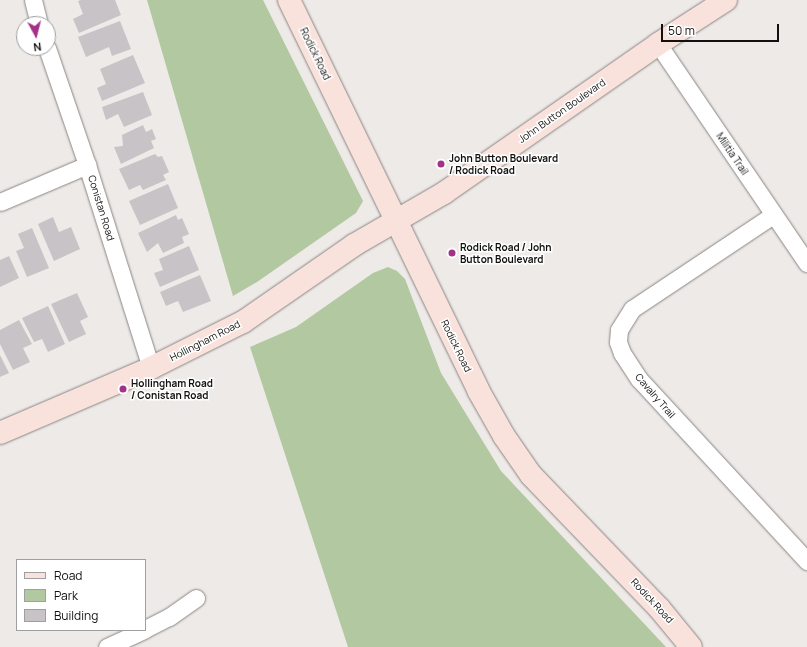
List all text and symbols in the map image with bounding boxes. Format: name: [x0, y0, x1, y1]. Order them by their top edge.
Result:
north arrow: [16, 16, 56, 56]
scale bar: [663, 16, 781, 42]
text: 50 m: [668, 22, 695, 39]
street label: Rodick Road: [297, 26, 333, 82]
text: N: [33, 39, 42, 55]
street label: John Button Boulevard: [516, 76, 608, 146]
street label: Militia Trail: [713, 131, 751, 177]
place label: John Button Boulevard / Rodick Road: [449, 152, 558, 176]
marker: John Button Boulevard / Rodick Road: [436, 159, 446, 169]
street label: Conistan Road: [85, 174, 117, 242]
place label: Rodick Road / John Button Boulevard: [460, 241, 552, 264]
marker: Rodick Road / John Button Boulevard: [447, 248, 457, 258]
street label: Hollingham Road: [168, 318, 242, 364]
street label: Rodick Road: [438, 318, 474, 374]
street label: Cavalry Trail: [632, 371, 678, 421]
place label: Hollingham Road / Conistan Road: [131, 377, 213, 400]
marker: Hollingham Road / Conistan Road: [118, 384, 128, 394]
legend: [16, 559, 146, 631]
text: Road: [54, 567, 82, 584]
street label: Rodick Road: [628, 576, 676, 626]
text: Park: [54, 587, 78, 604]
text: Building: [54, 607, 98, 624]

